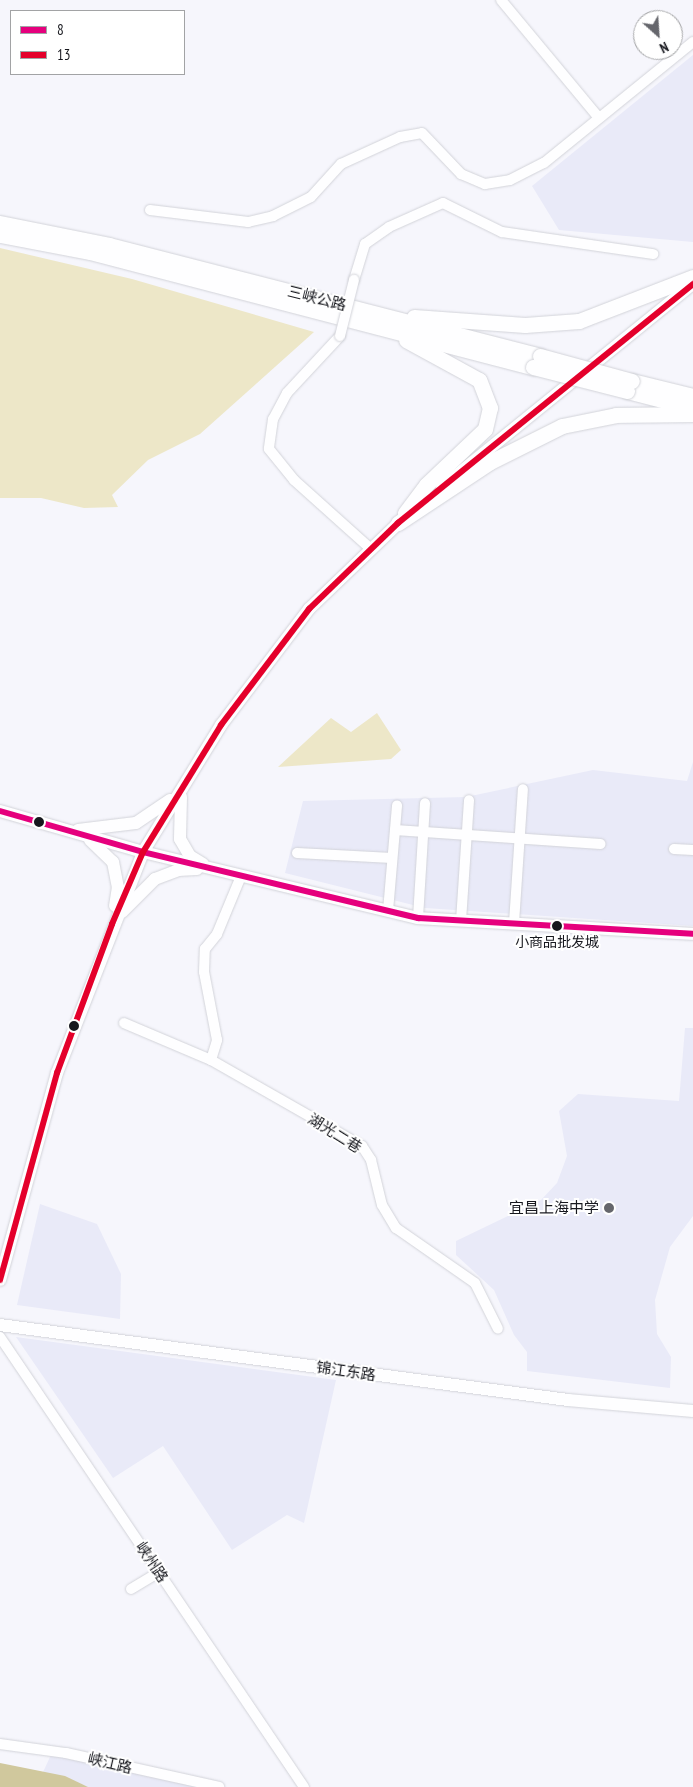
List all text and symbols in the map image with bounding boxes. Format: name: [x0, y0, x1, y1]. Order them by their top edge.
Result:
legend: [10, 10, 185, 75]
north arrow: [633, 10, 683, 60]
text: 8: [57, 20, 64, 39]
text: N: [657, 38, 671, 57]
text: 13: [57, 45, 71, 64]
street label: 三峡公路: [286, 282, 348, 314]
unlabelled marker: [34, 817, 44, 827]
marker: 小商品批发城: [552, 921, 562, 931]
place label: 小商品批发城: [515, 934, 599, 950]
unlabelled marker: [69, 1021, 79, 1031]
street label: 湖光二巷: [305, 1109, 365, 1157]
place label: 宜昌上海中学: [509, 1199, 599, 1217]
marker: 宜昌上海中学: [603, 1202, 615, 1214]
street label: 锦江东路: [315, 1358, 377, 1384]
street label: 峡州路: [132, 1538, 172, 1586]
street label: 峡江路: [86, 1749, 134, 1777]

